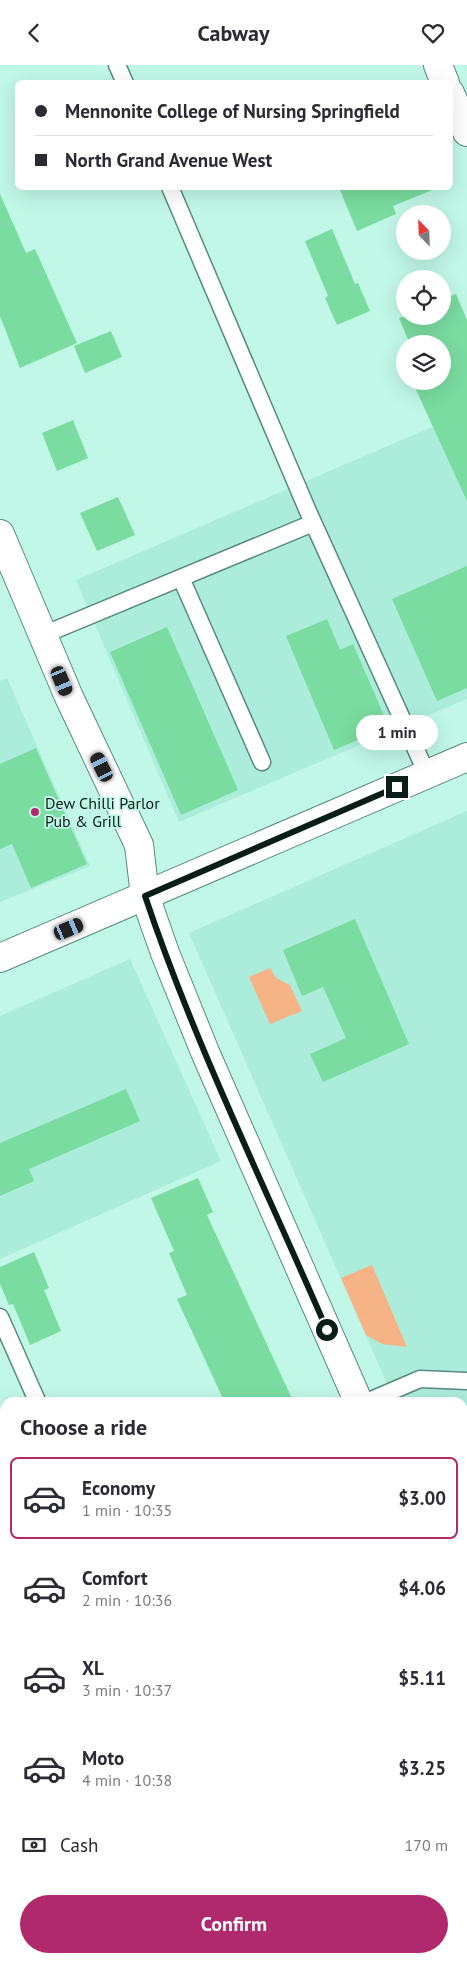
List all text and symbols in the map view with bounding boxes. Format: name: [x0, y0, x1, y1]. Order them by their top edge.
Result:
icon: back: [20, 19, 48, 47]
text: Cabway: [198, 19, 269, 47]
icon: heart: [419, 19, 447, 47]
text: Mennonite College of Nursing Springfield: [65, 99, 400, 123]
text: North Grand Avenue West: [65, 148, 272, 172]
north arrow: [396, 205, 451, 260]
map controls: [396, 205, 451, 390]
button: locate: [396, 270, 451, 325]
button: layers: [396, 335, 451, 390]
car: [49, 664, 74, 698]
callout: 1 min: [356, 715, 438, 749]
text: 1 min: [377, 722, 417, 742]
car: [88, 750, 115, 784]
route end: [386, 776, 408, 798]
place label: Dew Chilli Parlor Pub & Grill: [45, 793, 160, 831]
marker: Dew Chilli Parlor Pub & Grill: [29, 806, 41, 818]
car: [52, 916, 85, 942]
route start: [316, 1319, 338, 1341]
text: Choose a ride: [20, 1413, 147, 1441]
icon: car: [22, 1476, 67, 1521]
text: Economy: [82, 1476, 155, 1500]
text: $3.00: [398, 1486, 446, 1510]
text: 1 min · 10:35: [82, 1500, 172, 1520]
icon: car: [22, 1566, 67, 1611]
text: Comfort: [82, 1566, 148, 1590]
text: $4.06: [398, 1576, 446, 1600]
text: 2 min · 10:36: [82, 1590, 172, 1610]
icon: car: [22, 1656, 67, 1701]
text: XL: [82, 1656, 104, 1680]
text: $5.11: [398, 1666, 446, 1690]
text: 3 min · 10:37: [82, 1680, 172, 1700]
icon: car: [22, 1746, 67, 1791]
text: Moto: [82, 1746, 124, 1770]
text: $3.25: [398, 1756, 446, 1780]
text: 4 min · 10:38: [82, 1770, 172, 1790]
icon: cash: [20, 1831, 48, 1859]
text: Cash: [60, 1833, 98, 1857]
text: 170 m: [405, 1835, 448, 1855]
button: Confirm: [20, 1895, 448, 1953]

